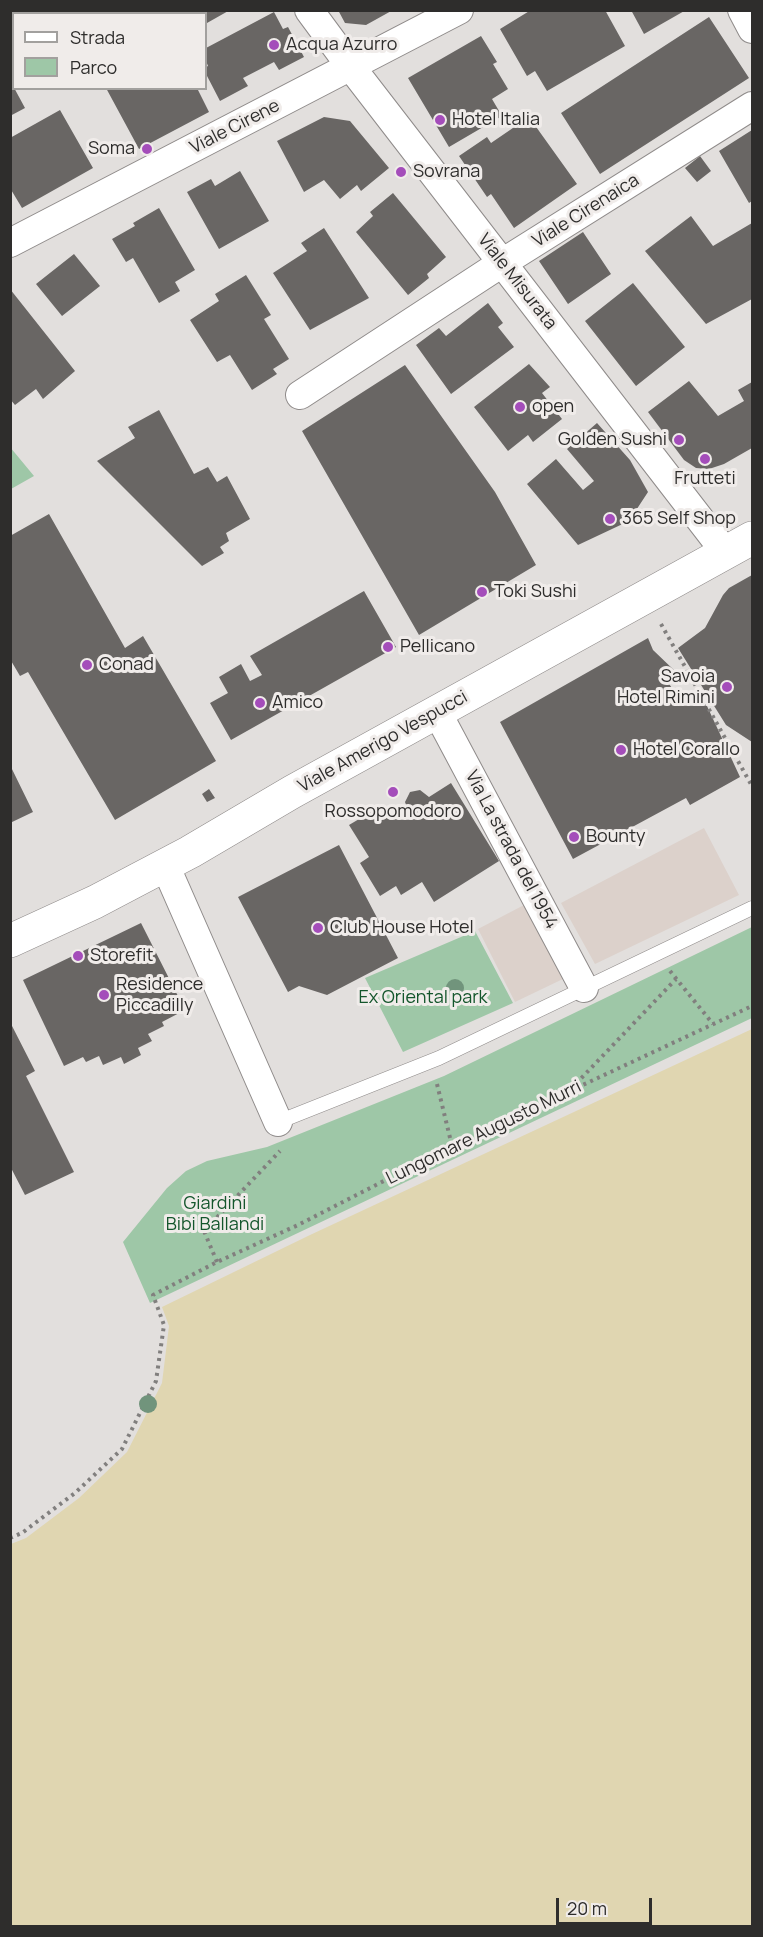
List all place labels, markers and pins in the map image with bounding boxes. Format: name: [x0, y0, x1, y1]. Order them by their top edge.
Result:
place label: Acqua Azurro: [286, 34, 397, 56]
marker: Acqua Azurro: [267, 38, 281, 52]
place label: Hotel Italia: [452, 109, 540, 131]
marker: Hotel Italia: [433, 113, 447, 127]
place label: Soma: [88, 138, 135, 160]
marker: Soma: [140, 142, 154, 156]
place label: Sovrana: [413, 161, 480, 183]
marker: Sovrana: [394, 165, 408, 179]
place label: open: [532, 396, 574, 418]
marker: open: [513, 400, 527, 414]
place label: Golden Sushi: [558, 429, 667, 451]
marker: Golden Sushi: [672, 433, 686, 447]
marker: Frutteti: [698, 452, 712, 466]
place label: Frutteti: [674, 468, 736, 490]
place label: 365 Self Shop: [622, 508, 736, 530]
marker: 365 Self Shop: [603, 512, 617, 526]
place label: Toki Sushi: [494, 581, 577, 603]
marker: Toki Sushi: [475, 585, 489, 599]
place label: Pellicano: [400, 636, 475, 658]
marker: Pellicano: [381, 640, 395, 654]
place label: Conad: [99, 654, 154, 676]
marker: Conad: [80, 658, 94, 672]
place label: Savoia Hotel Rimini: [617, 666, 715, 708]
marker: Savoia Hotel Rimini: [720, 680, 734, 694]
place label: Amico: [272, 692, 323, 714]
marker: Amico: [253, 696, 267, 710]
place label: Hotel Corallo: [633, 739, 740, 761]
marker: Hotel Corallo: [614, 743, 628, 757]
marker: Rossopomodoro: [386, 785, 400, 799]
place label: Rossopomodoro: [325, 801, 461, 823]
place label: Bounty: [586, 826, 645, 848]
marker: Bounty: [567, 830, 581, 844]
place label: Club House Hotel: [330, 917, 474, 939]
marker: Club House Hotel: [311, 921, 325, 935]
place label: Storefit: [90, 945, 153, 967]
marker: Storefit: [71, 949, 85, 963]
place label: Residence Piccadilly: [116, 974, 203, 1016]
marker: Residence Piccadilly: [97, 988, 111, 1002]

